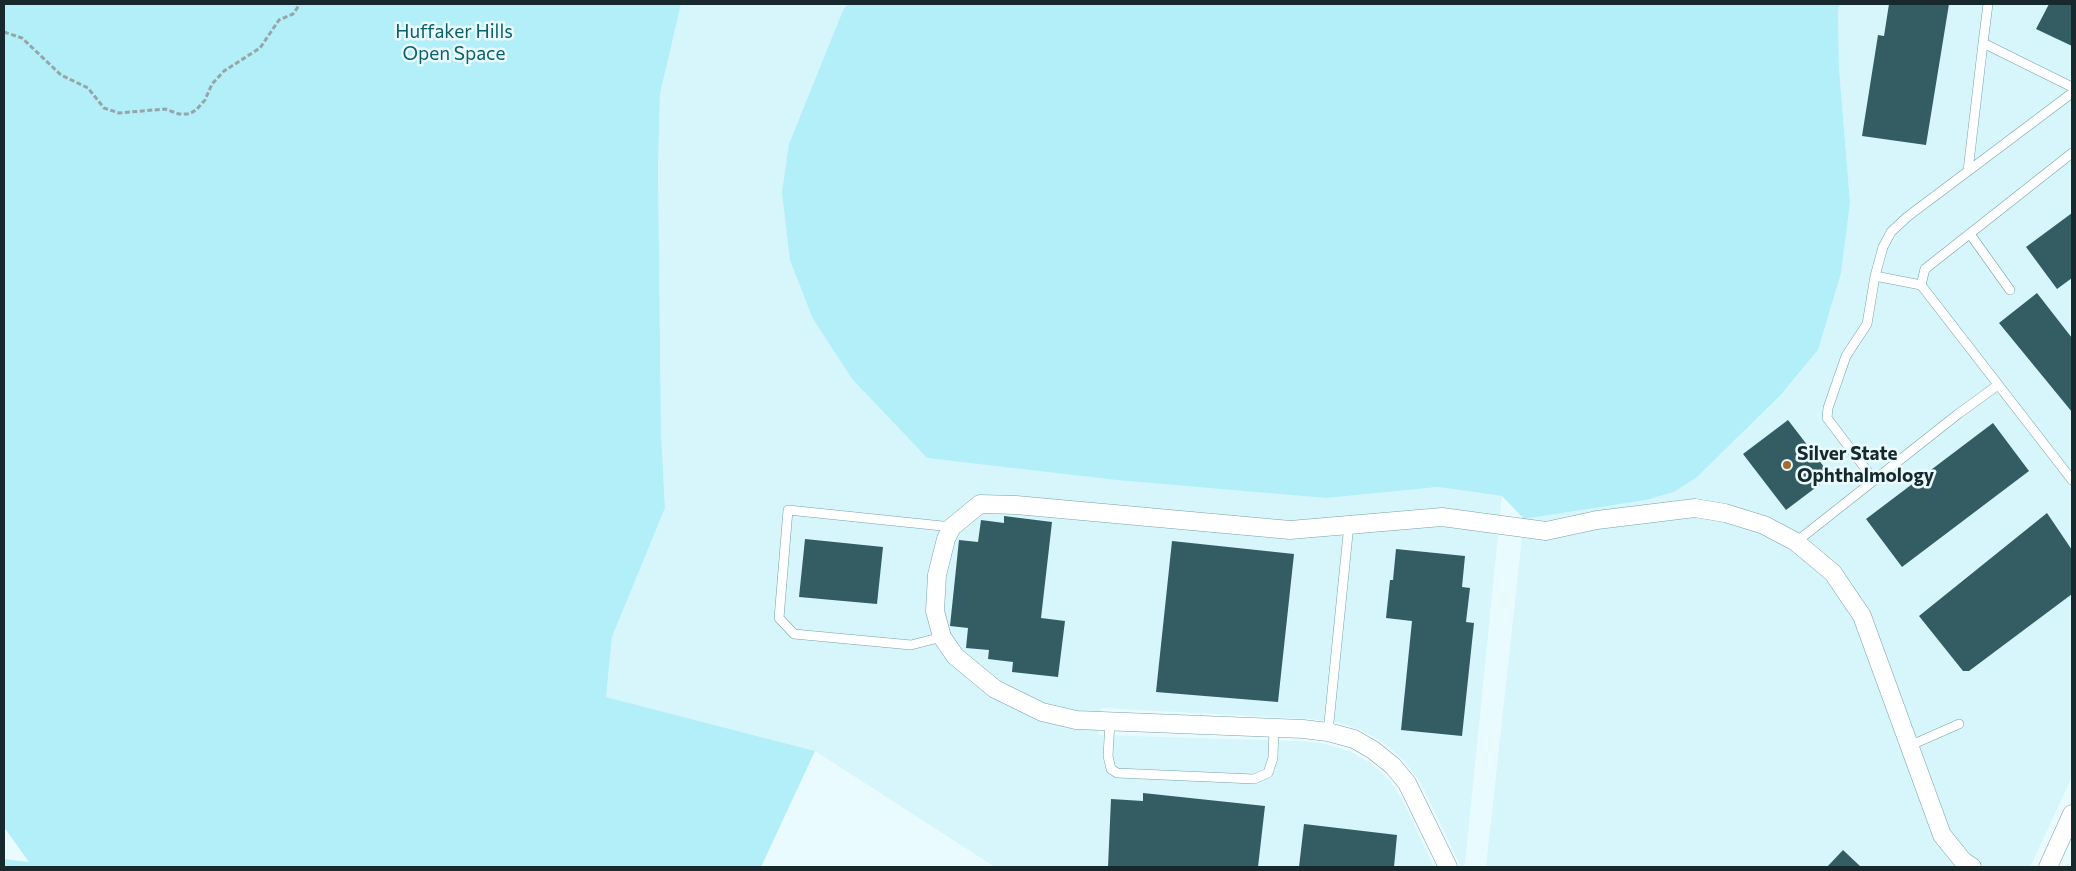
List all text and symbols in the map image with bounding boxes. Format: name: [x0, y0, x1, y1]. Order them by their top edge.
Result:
park label: Huffaker Hills Open Space: [395, 21, 513, 65]
place label: Silver State Ophthalmology: [1797, 443, 1934, 487]
marker: Silver State Ophthalmology: [1781, 459, 1793, 471]

